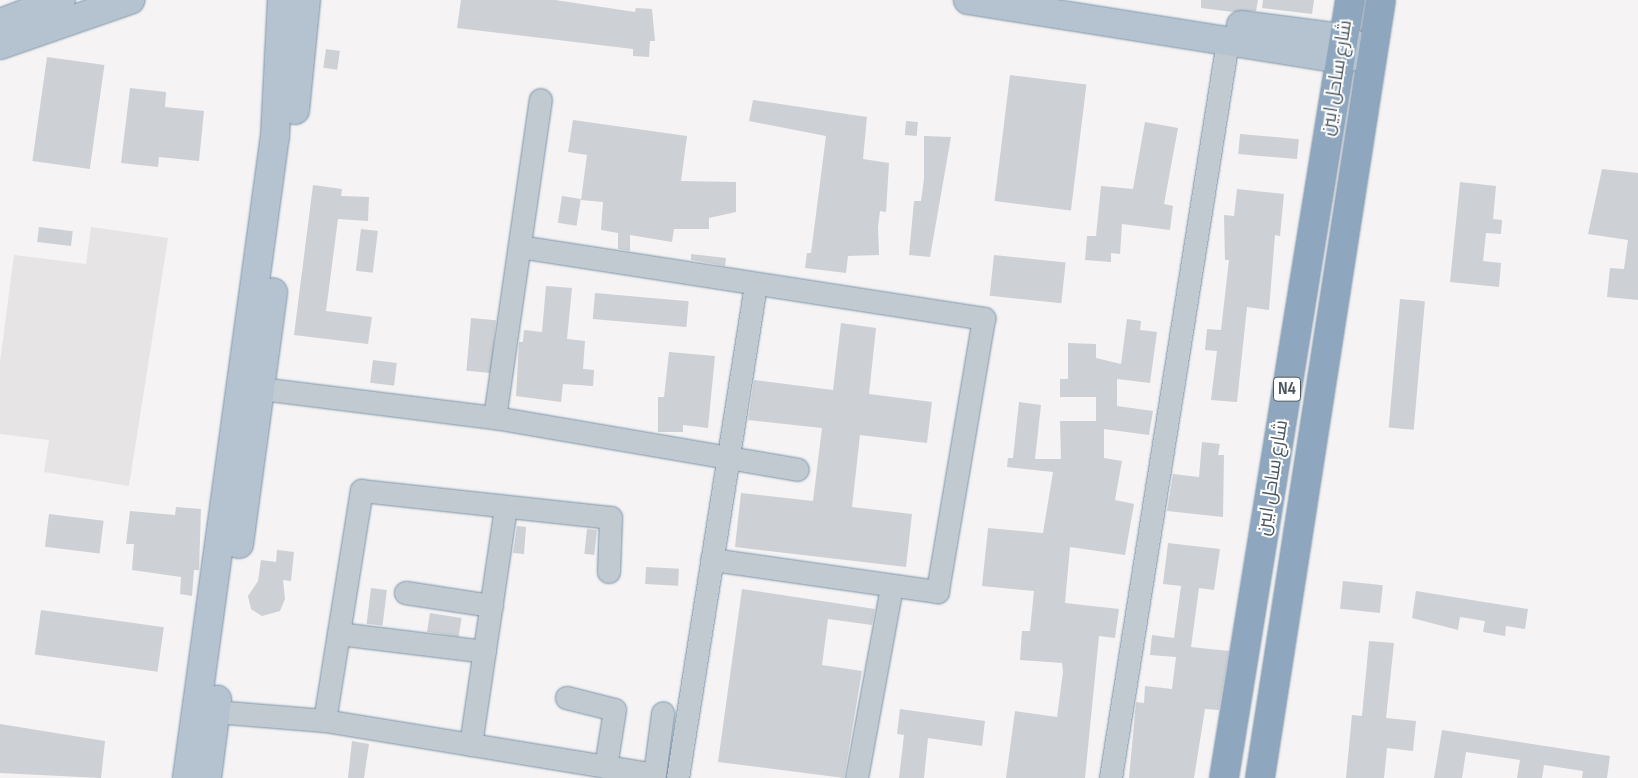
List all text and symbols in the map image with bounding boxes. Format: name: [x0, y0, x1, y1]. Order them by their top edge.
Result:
street label: شارع ساحل ابين: [1317, 18, 1357, 138]
road number: N4: [1272, 374, 1302, 404]
street label: شارع ساحل ابين: [1253, 418, 1293, 538]

